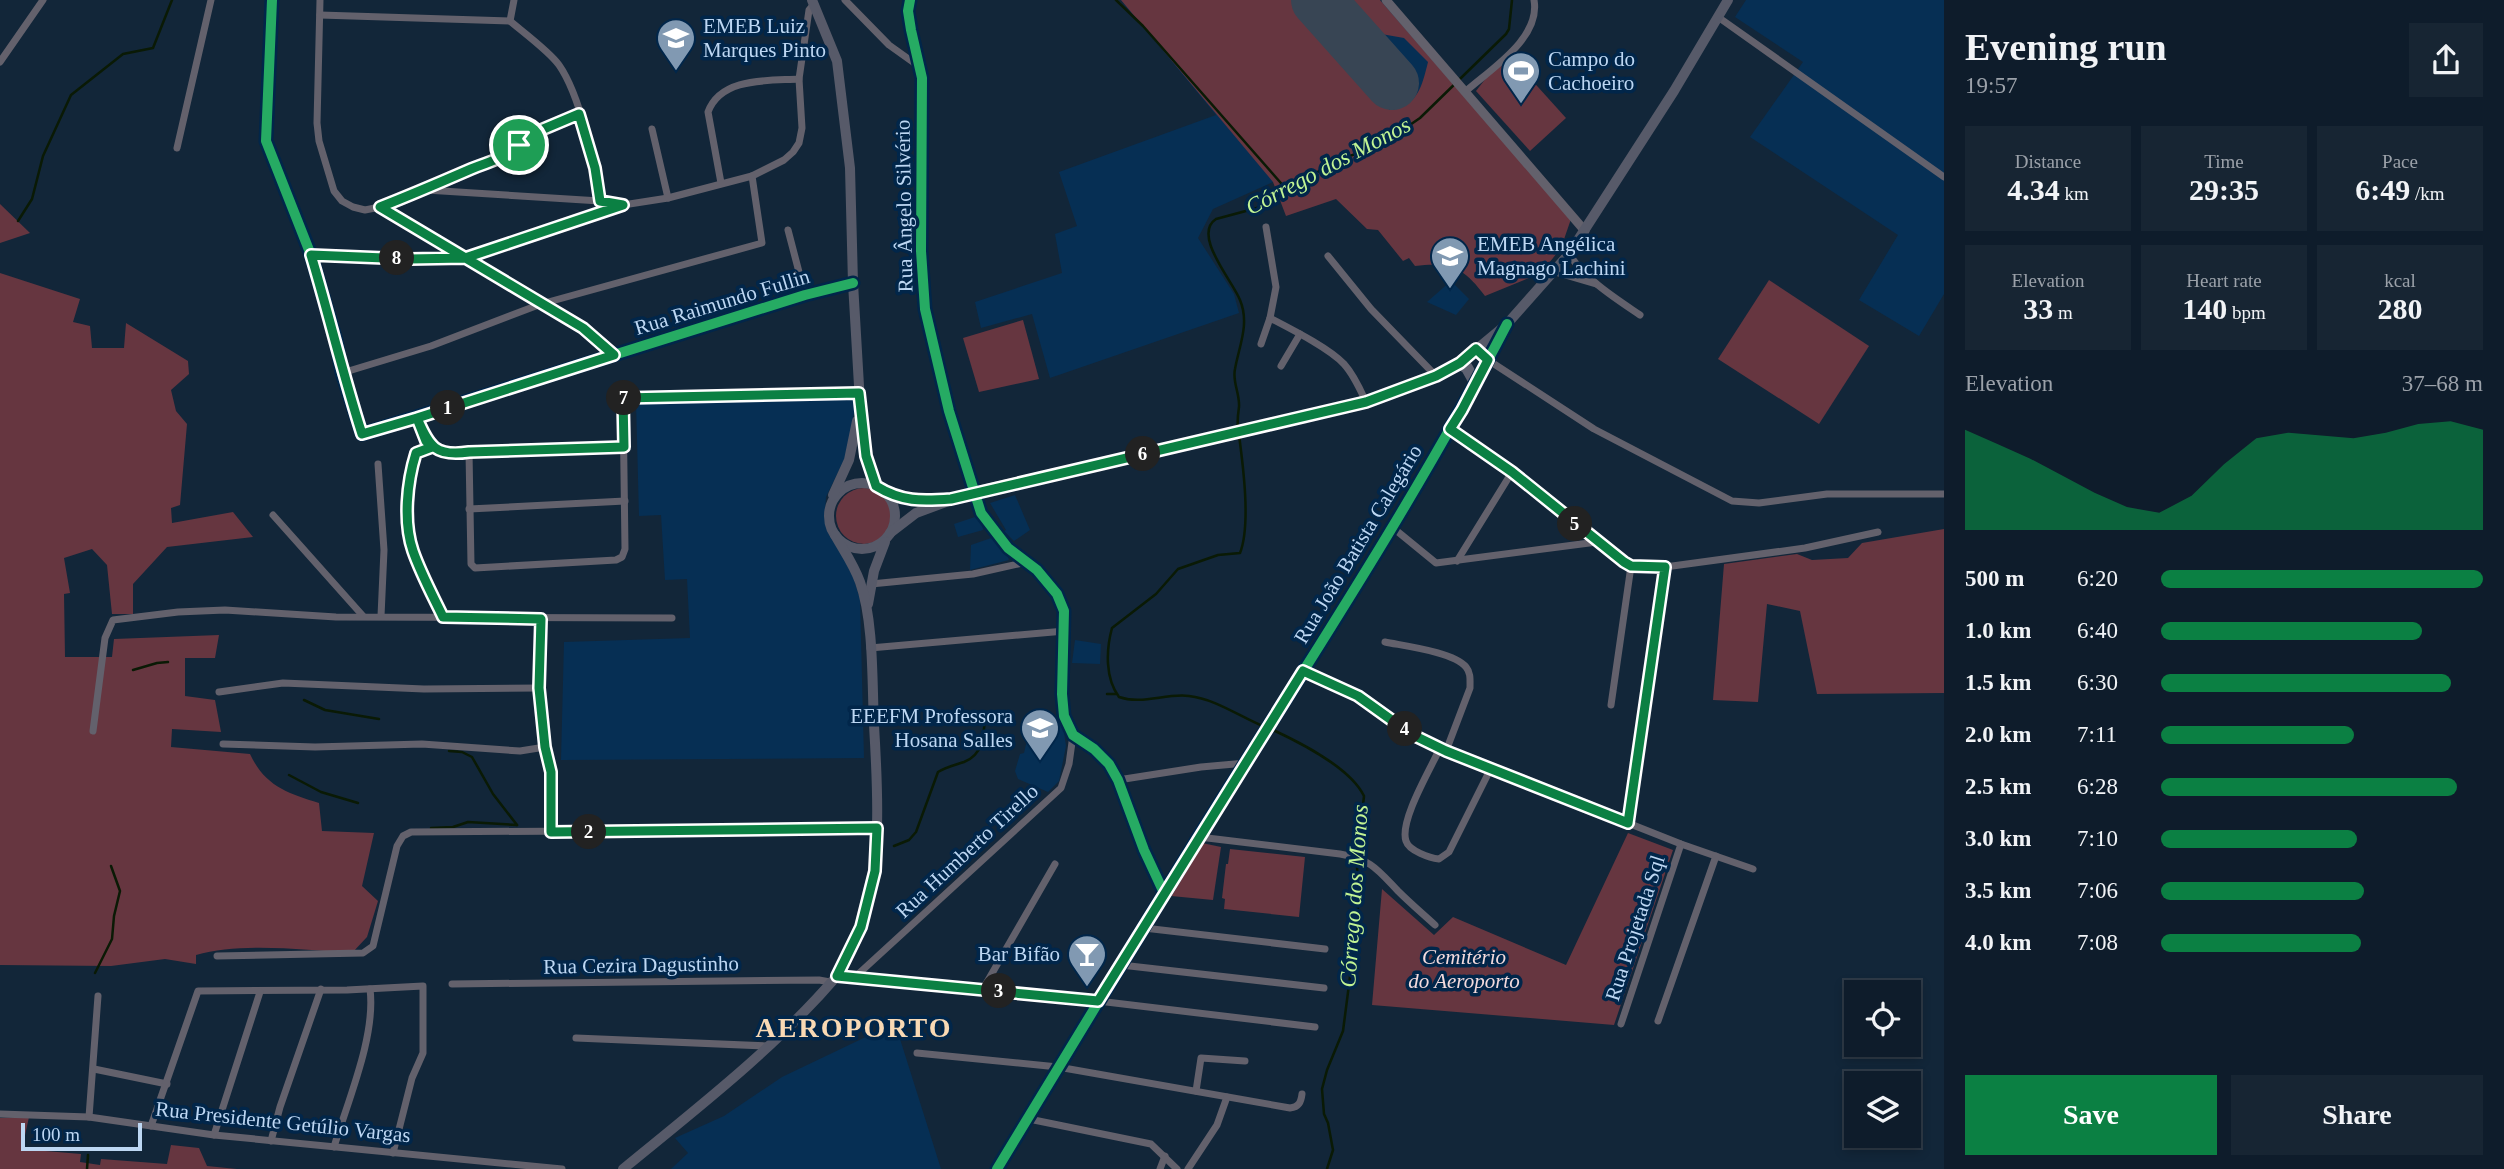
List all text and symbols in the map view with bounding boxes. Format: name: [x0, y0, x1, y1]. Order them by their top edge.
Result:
place label: EMEB Luiz Marques Pinto: [703, 14, 826, 62]
school or university icon: EMEB Luiz Marques Pinto: [655, 17, 697, 72]
button: share: [2409, 23, 2483, 97]
text: Evening run: [1965, 26, 2167, 68]
place label: Campo do Cachoeiro: [1548, 47, 1635, 95]
sports icon: Campo do Cachoeiro: [1500, 50, 1542, 105]
text: 19:57: [1965, 73, 2017, 98]
water label: Córrego dos Monos: [1241, 112, 1415, 220]
pin: [489, 115, 549, 175]
street label: Rua Ângelo Silvério: [890, 119, 918, 293]
icon: arrive: [500, 126, 538, 164]
text: Distance: [2015, 151, 2081, 172]
text: Time: [2204, 151, 2244, 172]
text: Pace: [2382, 151, 2418, 172]
text: 4.34: [2007, 173, 2060, 206]
text: 29:35: [2189, 173, 2259, 206]
text: 6:49: [2355, 173, 2410, 206]
text: km: [2060, 183, 2089, 204]
text: /km: [2410, 183, 2445, 204]
place label: EMEB Angélica Magnago Lachini: [1477, 232, 1626, 280]
school or university icon: EMEB Angélica Magnago Lachini: [1429, 235, 1471, 290]
pin: 8: [380, 240, 414, 276]
text: 8: [392, 247, 401, 268]
street label: Rua Raimundo Fullin: [631, 264, 813, 340]
text: Elevation: [2012, 270, 2084, 291]
text: Heart rate: [2186, 270, 2262, 291]
text: kcal: [2384, 270, 2416, 291]
text: 33: [2023, 292, 2053, 325]
text: 140: [2182, 292, 2227, 325]
text: 280: [2378, 292, 2423, 325]
text: m: [2053, 302, 2073, 323]
text: bpm: [2227, 302, 2266, 323]
text: Elevation: [1965, 371, 2053, 396]
text: 37–68 m: [2402, 371, 2483, 396]
pin: 7: [606, 380, 642, 416]
text: 7: [619, 387, 628, 408]
pin: 1: [430, 390, 466, 426]
text: 1: [443, 397, 452, 418]
pin: 6: [1126, 436, 1160, 472]
street label: Rua João Batista Calegário: [1289, 440, 1427, 648]
text: 6: [1138, 443, 1147, 464]
pin: 5: [1558, 506, 1592, 542]
text: 5: [1570, 513, 1579, 534]
text: 500 m: [1965, 566, 2024, 591]
text: 6:20: [2077, 566, 2118, 591]
text: 1.0 km: [1965, 618, 2031, 643]
text: 6:40: [2077, 618, 2118, 643]
text: 1.5 km: [1965, 670, 2031, 695]
text: 6:30: [2077, 670, 2118, 695]
place label: EEEFM Professora Hosana Salles: [850, 704, 1014, 752]
school or university icon: EEEFM Professora Hosana Salles: [1019, 707, 1061, 762]
pin: 4: [1388, 712, 1422, 746]
text: 4: [1400, 718, 1409, 739]
text: 2.0 km: [1965, 722, 2031, 747]
text: 7:11: [2077, 722, 2117, 747]
text: 2.5 km: [1965, 774, 2031, 799]
text: 6:28: [2077, 774, 2118, 799]
street label: Rua Humberto Tirello: [891, 779, 1043, 923]
water label: Córrego dos Monos: [1335, 804, 1373, 988]
pin: 2: [572, 814, 606, 850]
text: 2: [584, 821, 593, 842]
text: 3.0 km: [1965, 826, 2031, 851]
text: 7:10: [2077, 826, 2118, 851]
street label: Rua Projetada Sql: [1600, 852, 1670, 1004]
text: 3.5 km: [1965, 878, 2031, 903]
text: 7:06: [2077, 878, 2118, 903]
text: 4.0 km: [1965, 930, 2031, 955]
text: 7:08: [2077, 930, 2118, 955]
bar icon: Bar Bifão: [1066, 933, 1108, 988]
place label: Bar Bifão: [978, 942, 1060, 966]
park label: Cemitério do Aeroporto: [1408, 945, 1520, 993]
street label: Rua Cezira Dagustinho: [543, 951, 739, 979]
pin: 3: [982, 974, 1016, 1009]
text: 3: [994, 980, 1003, 1001]
map controls: [1844, 980, 1921, 1148]
button: locate: [1844, 980, 1921, 1057]
district label: AEROPORTO: [756, 1012, 952, 1043]
button: layers: [1844, 1071, 1921, 1148]
button: Save: [1965, 1075, 2217, 1155]
button: Share: [2231, 1075, 2483, 1155]
street label: Rua Presidente Getúlio Vargas: [154, 1097, 412, 1147]
scale bar: [21, 1120, 142, 1152]
text: 100 m: [32, 1124, 80, 1145]

